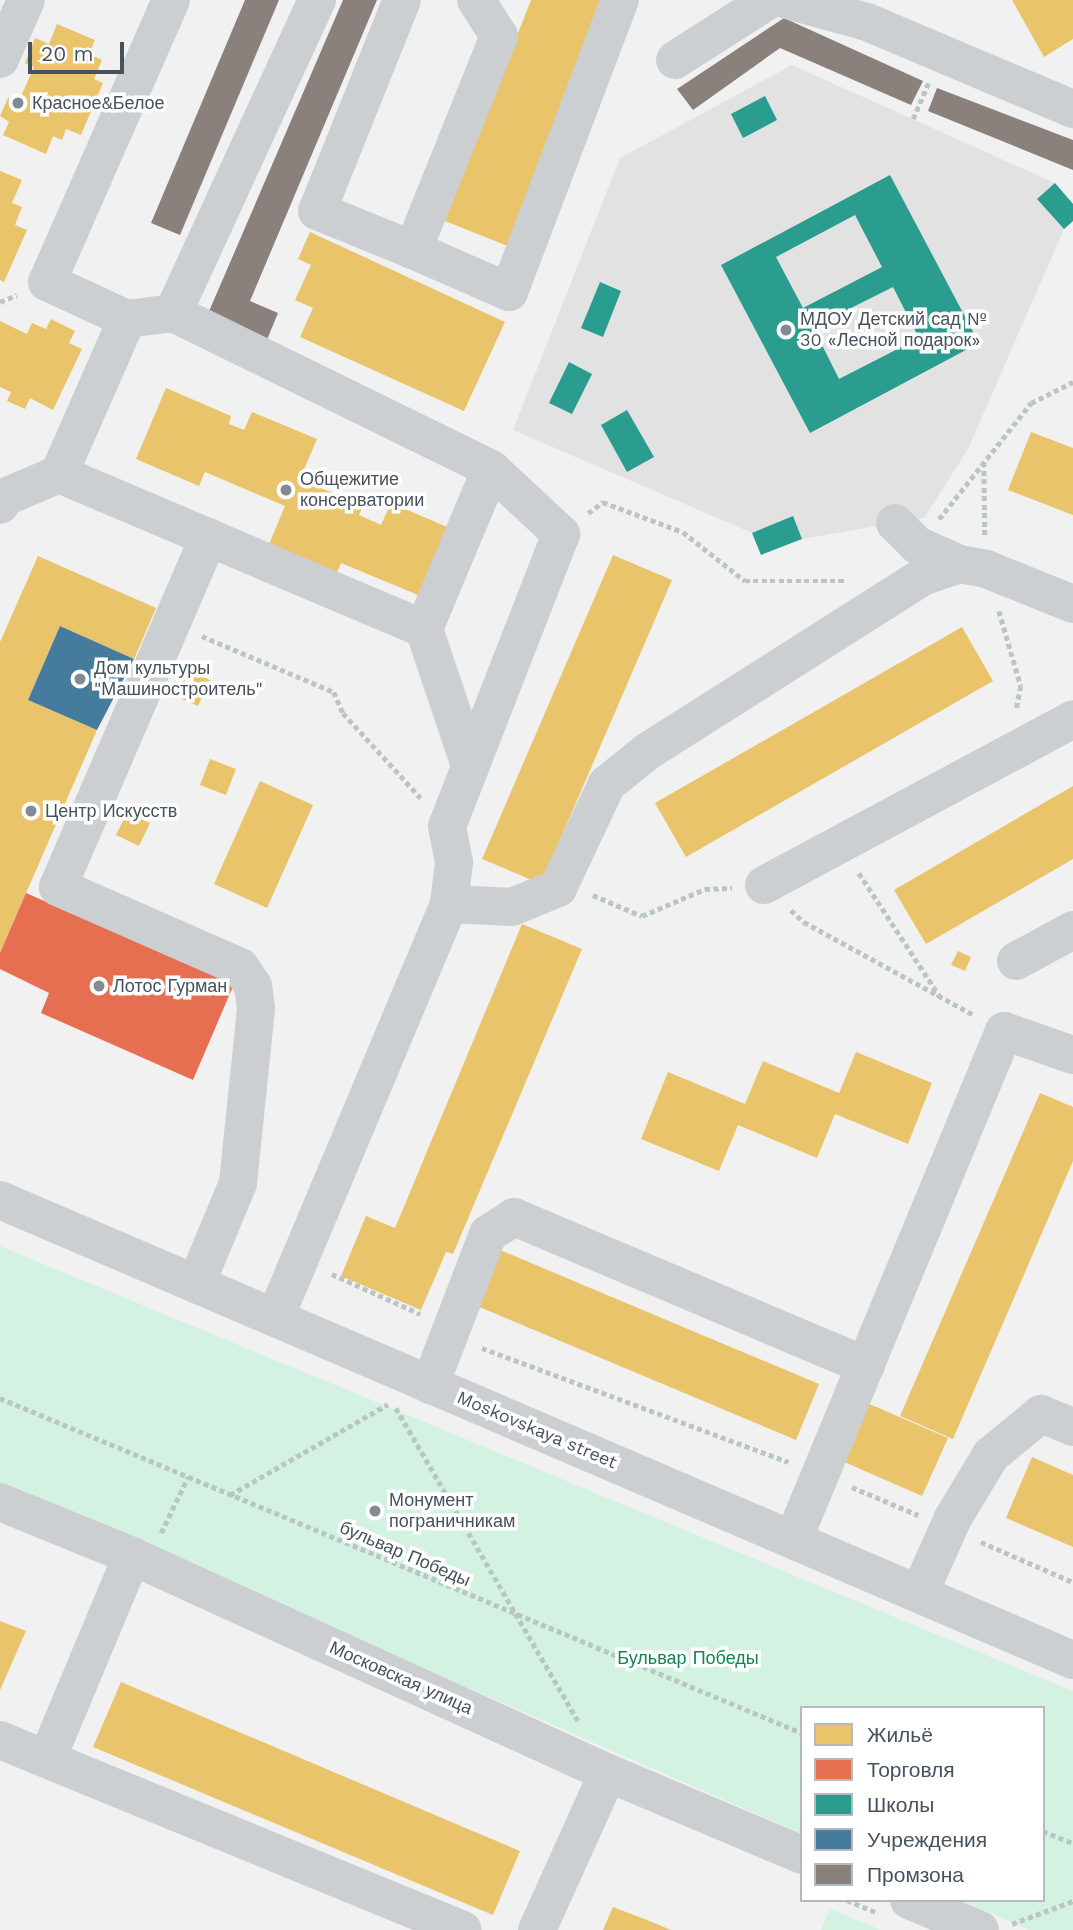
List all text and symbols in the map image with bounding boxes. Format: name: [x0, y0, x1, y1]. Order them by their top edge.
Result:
scale bar: [32, 28, 128, 72]
text: 20 m: [41, 41, 93, 66]
place label: Красное&Белое: [32, 92, 165, 114]
marker: Красное&Белое: [10, 95, 26, 111]
place label: МДОУ Детский сад № 30 «Лесной подарок»: [800, 309, 986, 352]
marker: МДОУ Детский сад № 30 «Лесной подарок»: [778, 322, 794, 338]
place label: Общежитие консерватории: [300, 469, 424, 512]
marker: Общежитие консерватории: [278, 482, 294, 498]
place label: Дом культуры "Машиностроитель": [94, 658, 263, 700]
marker: Дом культуры "Машиностроитель": [72, 671, 88, 687]
place label: Центр Искусств: [45, 800, 177, 822]
marker: Центр Искусств: [23, 803, 39, 819]
place label: Лотос Гурман: [113, 975, 227, 997]
marker: Лотос Гурман: [91, 978, 107, 994]
street label: Moskovskaya street: [454, 1386, 620, 1474]
place label: Монумент пограничникам: [389, 1490, 515, 1532]
marker: Монумент пограничникам: [367, 1503, 383, 1519]
street label: бульвар Победы: [336, 1517, 474, 1591]
street label: Московская улица: [326, 1637, 476, 1719]
park label: Бульвар Победы: [617, 1647, 759, 1669]
legend: [800, 1706, 1045, 1902]
text: Жильё: [867, 1722, 933, 1747]
text: Торговля: [867, 1757, 955, 1782]
text: Школы: [867, 1792, 934, 1817]
text: Учреждения: [867, 1827, 987, 1852]
text: Промзона: [867, 1862, 964, 1887]

